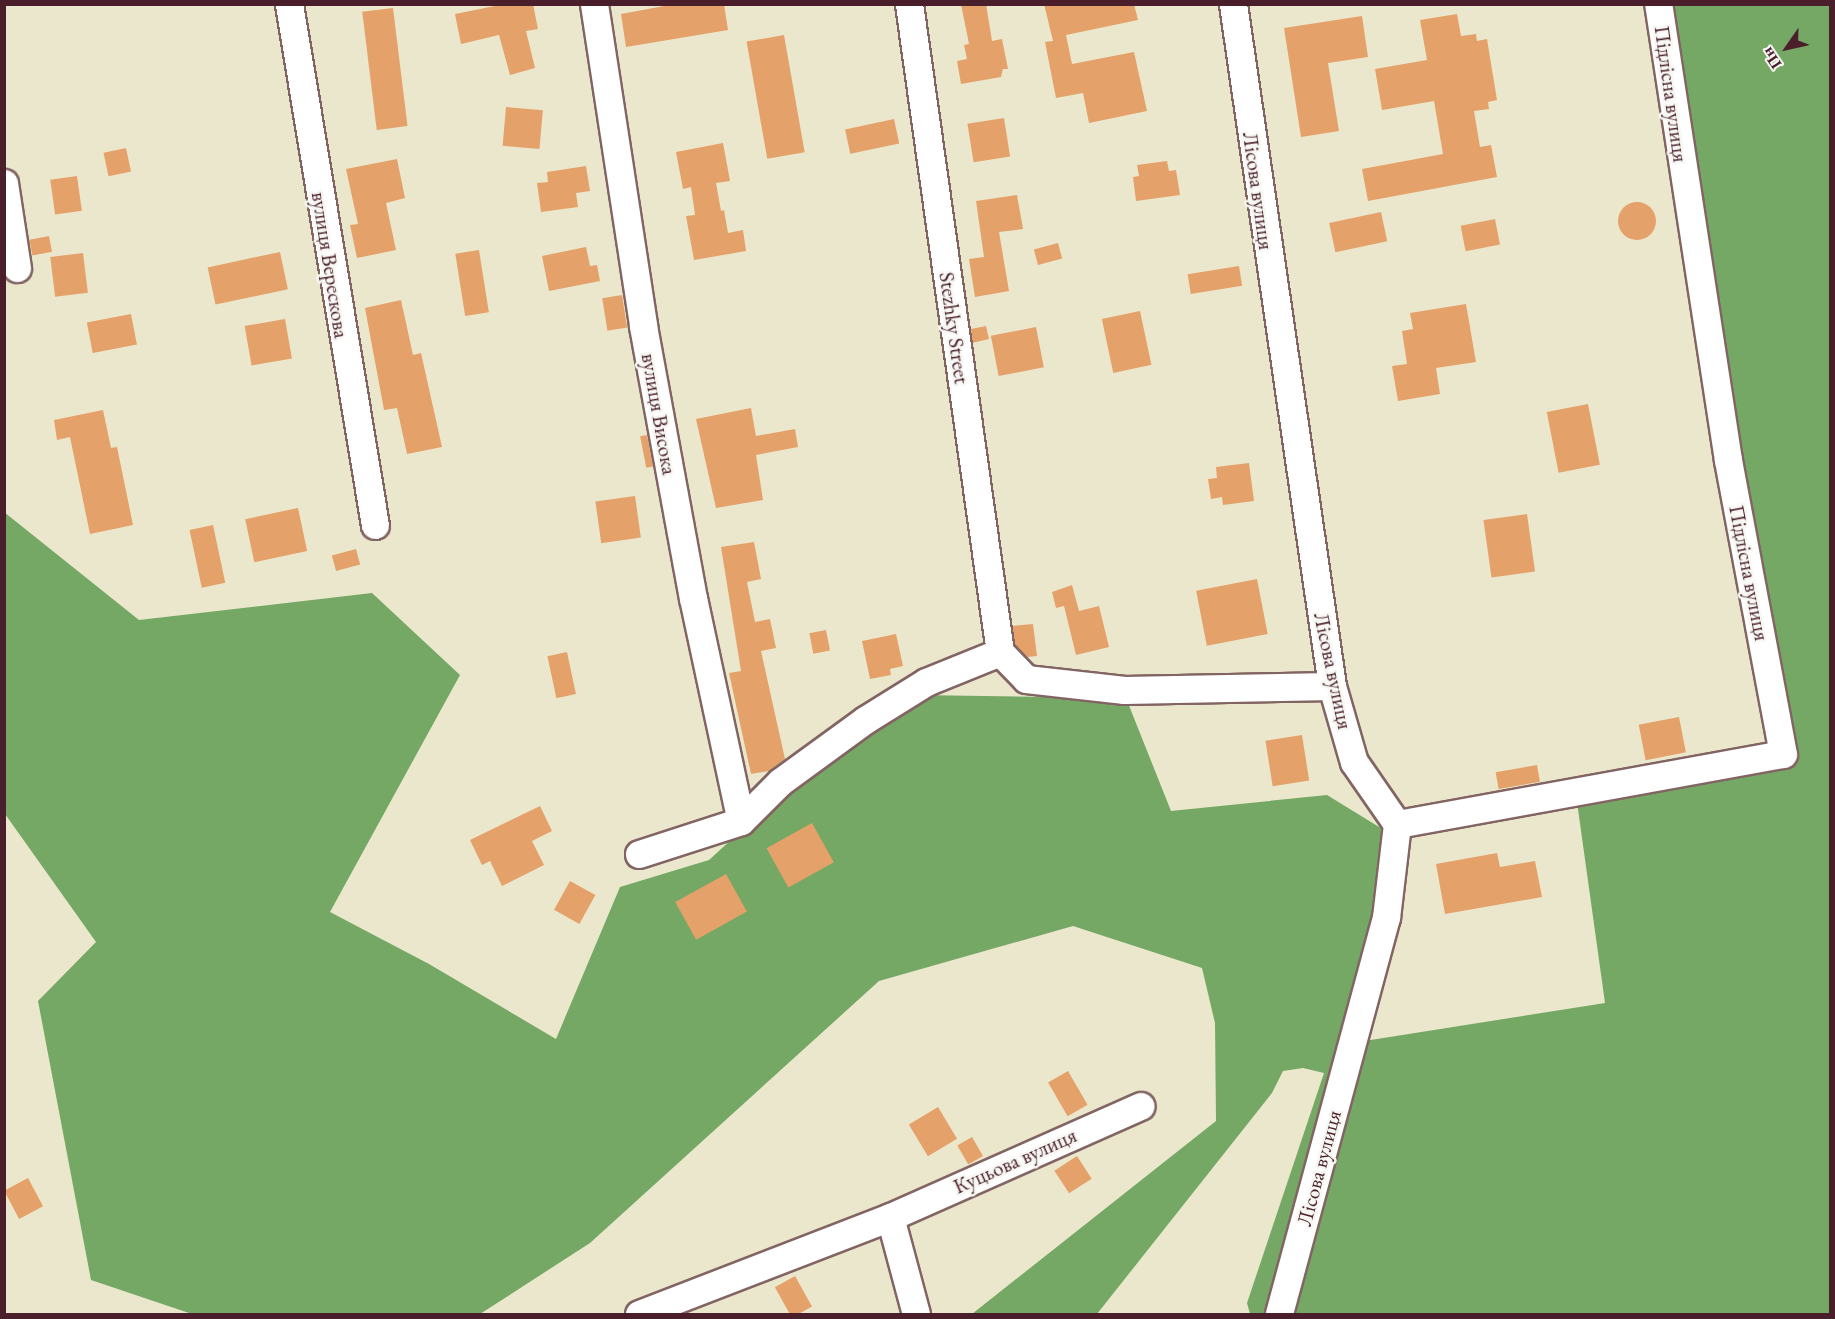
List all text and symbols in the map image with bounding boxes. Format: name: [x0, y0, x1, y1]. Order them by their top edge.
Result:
north arrow: [1757, 18, 1817, 78]
street label: Підлісна вулиця: [1649, 24, 1693, 164]
text: Пн: [1757, 43, 1786, 73]
street label: Лісова вулиця: [1237, 130, 1279, 252]
street label: вулиця Верескова: [306, 190, 354, 340]
street label: Stezhky Street: [934, 270, 974, 386]
street label: вулиця Висока: [636, 351, 682, 477]
street label: Підлісна вулиця: [1723, 503, 1775, 643]
street label: Лісова вулиця: [1308, 610, 1358, 732]
street label: Лісова вулиця: [1291, 1107, 1347, 1229]
street label: Куцьова вулиця: [950, 1123, 1080, 1199]

